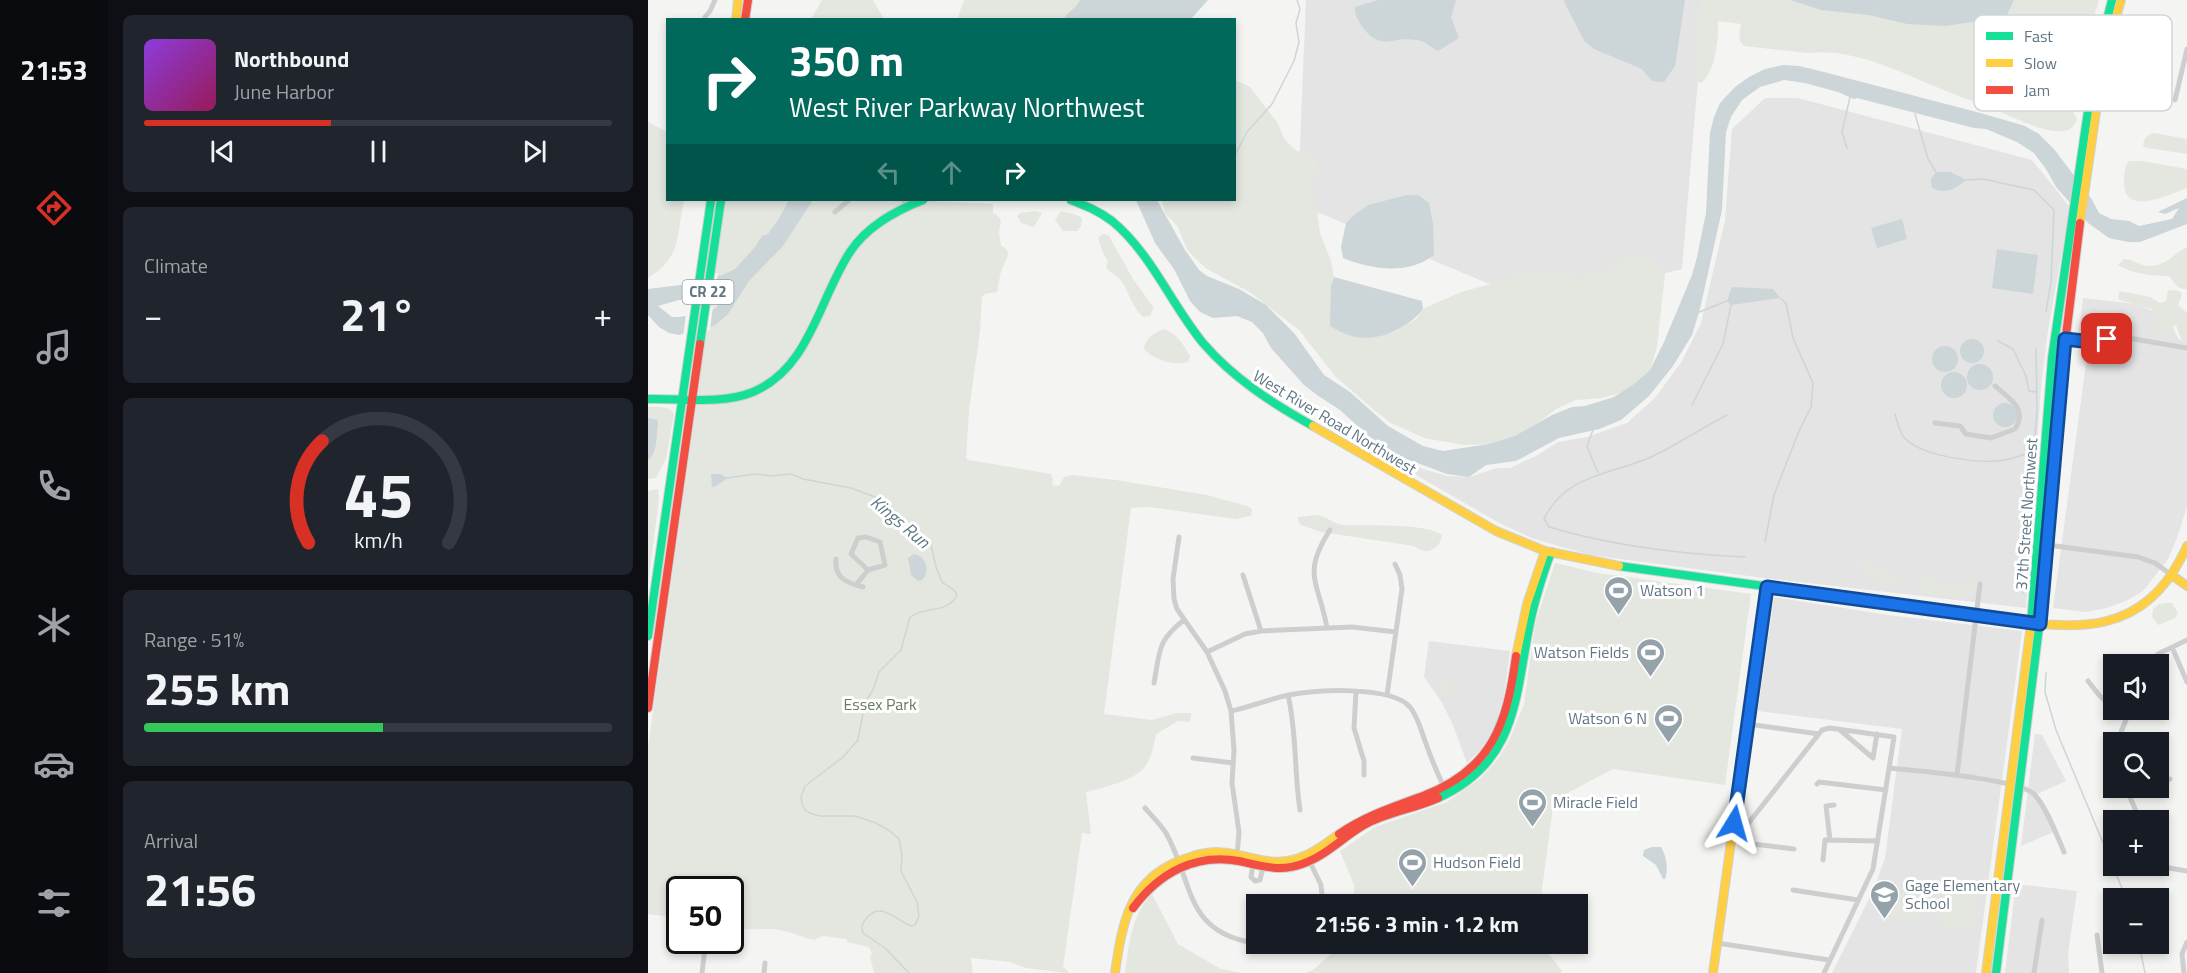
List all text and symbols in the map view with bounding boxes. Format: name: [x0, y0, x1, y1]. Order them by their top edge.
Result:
legend: [1974, 15, 2172, 111]
text: Fast: [2024, 24, 2053, 48]
text: 350 m: [789, 28, 904, 92]
text: Northbound: [234, 42, 349, 76]
icon: right: [690, 42, 768, 120]
text: 21:53: [20, 49, 88, 90]
text: Slow: [2024, 51, 2057, 75]
text: June Harbor: [234, 76, 334, 107]
text: Jam: [2024, 78, 2050, 102]
text: West River Parkway Northwest: [789, 86, 1144, 127]
icon: previous: [206, 135, 239, 168]
icon: pause: [362, 135, 395, 168]
icon: next: [518, 135, 551, 168]
icon: left: [872, 156, 905, 189]
icon: ahead: [935, 156, 968, 189]
icon: right: [998, 156, 1031, 189]
icon: directions: [33, 187, 75, 229]
text: Climate: [144, 250, 208, 281]
text: 21°: [340, 280, 416, 348]
road number: CR 22: [682, 280, 734, 304]
text: −: [144, 290, 162, 340]
text: +: [594, 290, 612, 340]
pin: [2081, 313, 2132, 364]
icon: arrive: [2090, 322, 2123, 355]
icon: music: [33, 326, 75, 368]
street label: West River Road Northwest: [1249, 364, 1422, 481]
street label: 37th Street Northwest: [2009, 437, 2043, 591]
text: 45: [343, 447, 413, 542]
icon: phone: [33, 465, 75, 507]
water label: Kings Run: [865, 489, 937, 555]
text: km/h: [354, 525, 402, 557]
sports icon: Watson 1: [1603, 574, 1635, 616]
place label: Watson 1: [1640, 578, 1705, 602]
icon: climate: [33, 604, 75, 646]
text: Range · 51%: [144, 624, 244, 655]
sports icon: Watson Fields: [1634, 636, 1666, 678]
place label: Watson Fields: [1534, 640, 1629, 664]
text: 255 km: [144, 654, 290, 722]
map controls: [2103, 654, 2169, 954]
button: sound: [2103, 654, 2169, 720]
park label: Essex Park: [843, 692, 917, 716]
sports icon: Watson 6 N: [1652, 702, 1684, 744]
place label: Watson 6 N: [1568, 706, 1647, 730]
button: search: [2103, 732, 2169, 798]
icon: car: [33, 743, 75, 785]
sports icon: Miracle Field: [1516, 786, 1548, 828]
place label: Miracle Field: [1553, 790, 1638, 814]
position arrow: [1702, 791, 1766, 855]
button: +: [2103, 810, 2169, 876]
text: Arrival: [144, 825, 198, 856]
sports icon: Hudson Field: [1396, 846, 1428, 888]
place label: Hudson Field: [1433, 850, 1521, 874]
text: 21:56: [144, 855, 256, 923]
place label: Gage Elementary School: [1905, 873, 2020, 915]
speed limit sign: 50: [666, 876, 744, 954]
school or university icon: Gage Elementary School: [1868, 878, 1900, 920]
icon: filters: [33, 882, 75, 924]
button: −: [2103, 888, 2169, 954]
text: 21:56 · 3 min · 1.2 km: [1315, 907, 1519, 941]

